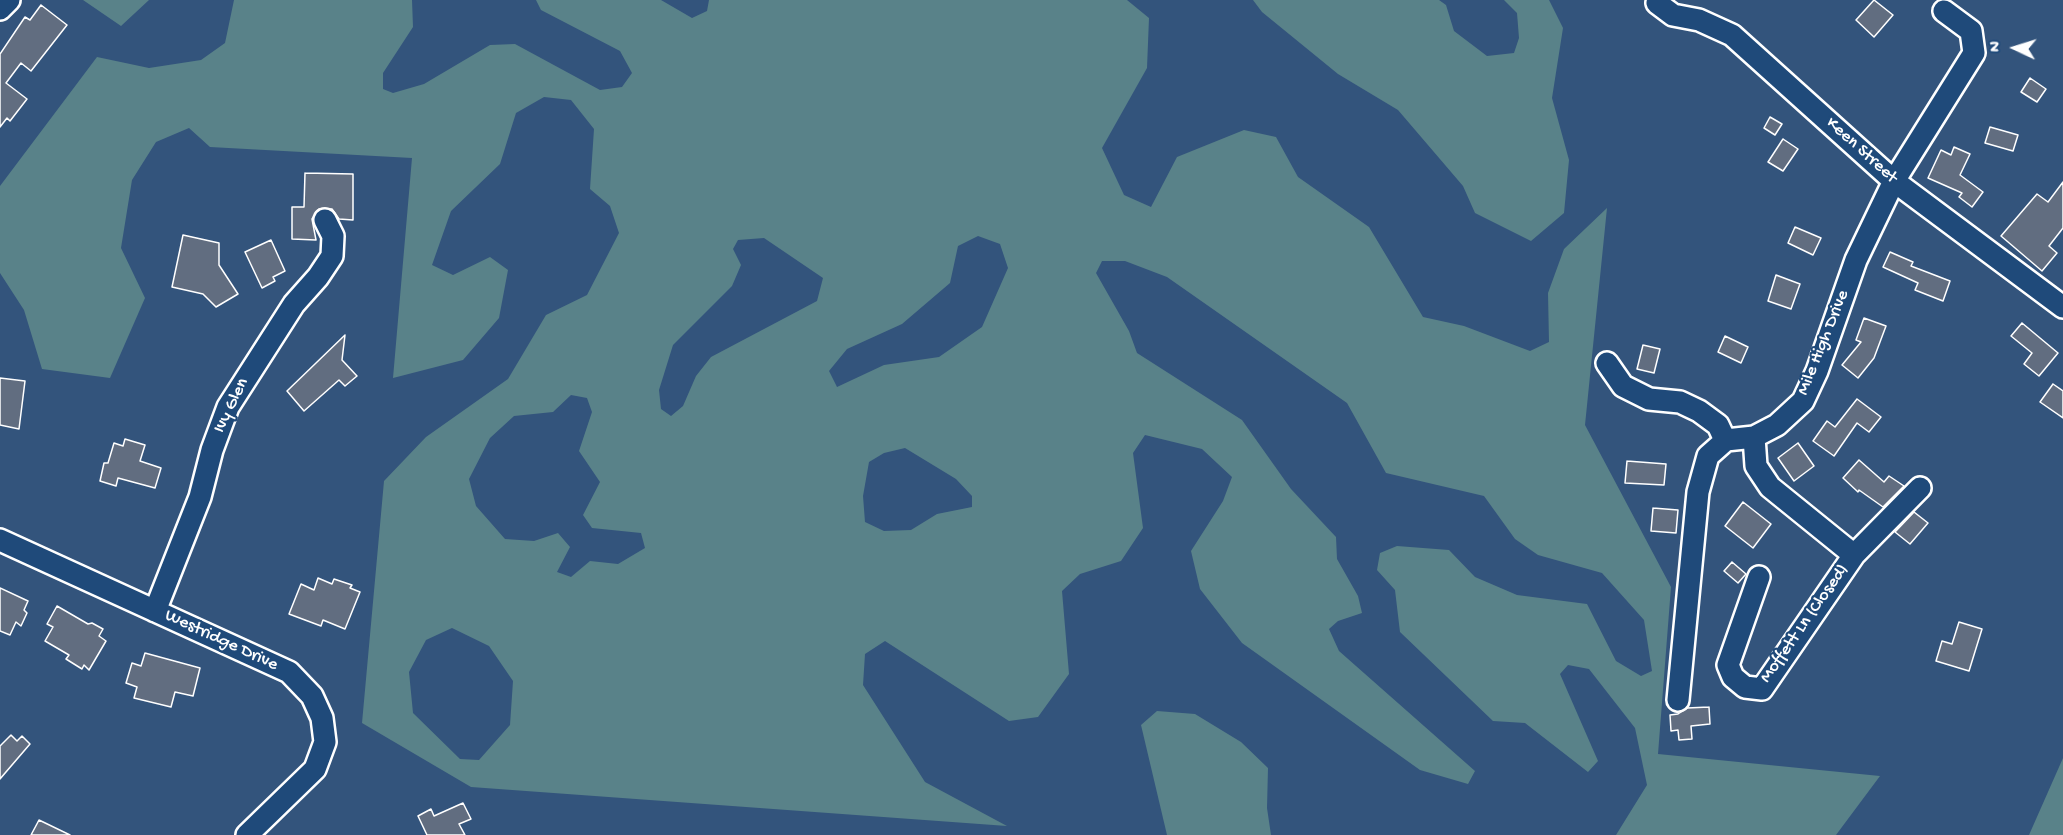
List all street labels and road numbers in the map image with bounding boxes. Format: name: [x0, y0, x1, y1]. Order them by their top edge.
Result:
street label: Keen Street: [1821, 113, 1901, 189]
street label: Mile High Drive: [1793, 287, 1855, 399]
street label: Ivy Glen: [209, 375, 255, 437]
street label: Moffett Ln (Closed): [1756, 560, 1854, 688]
street label: Westridge Drive: [161, 605, 281, 677]

